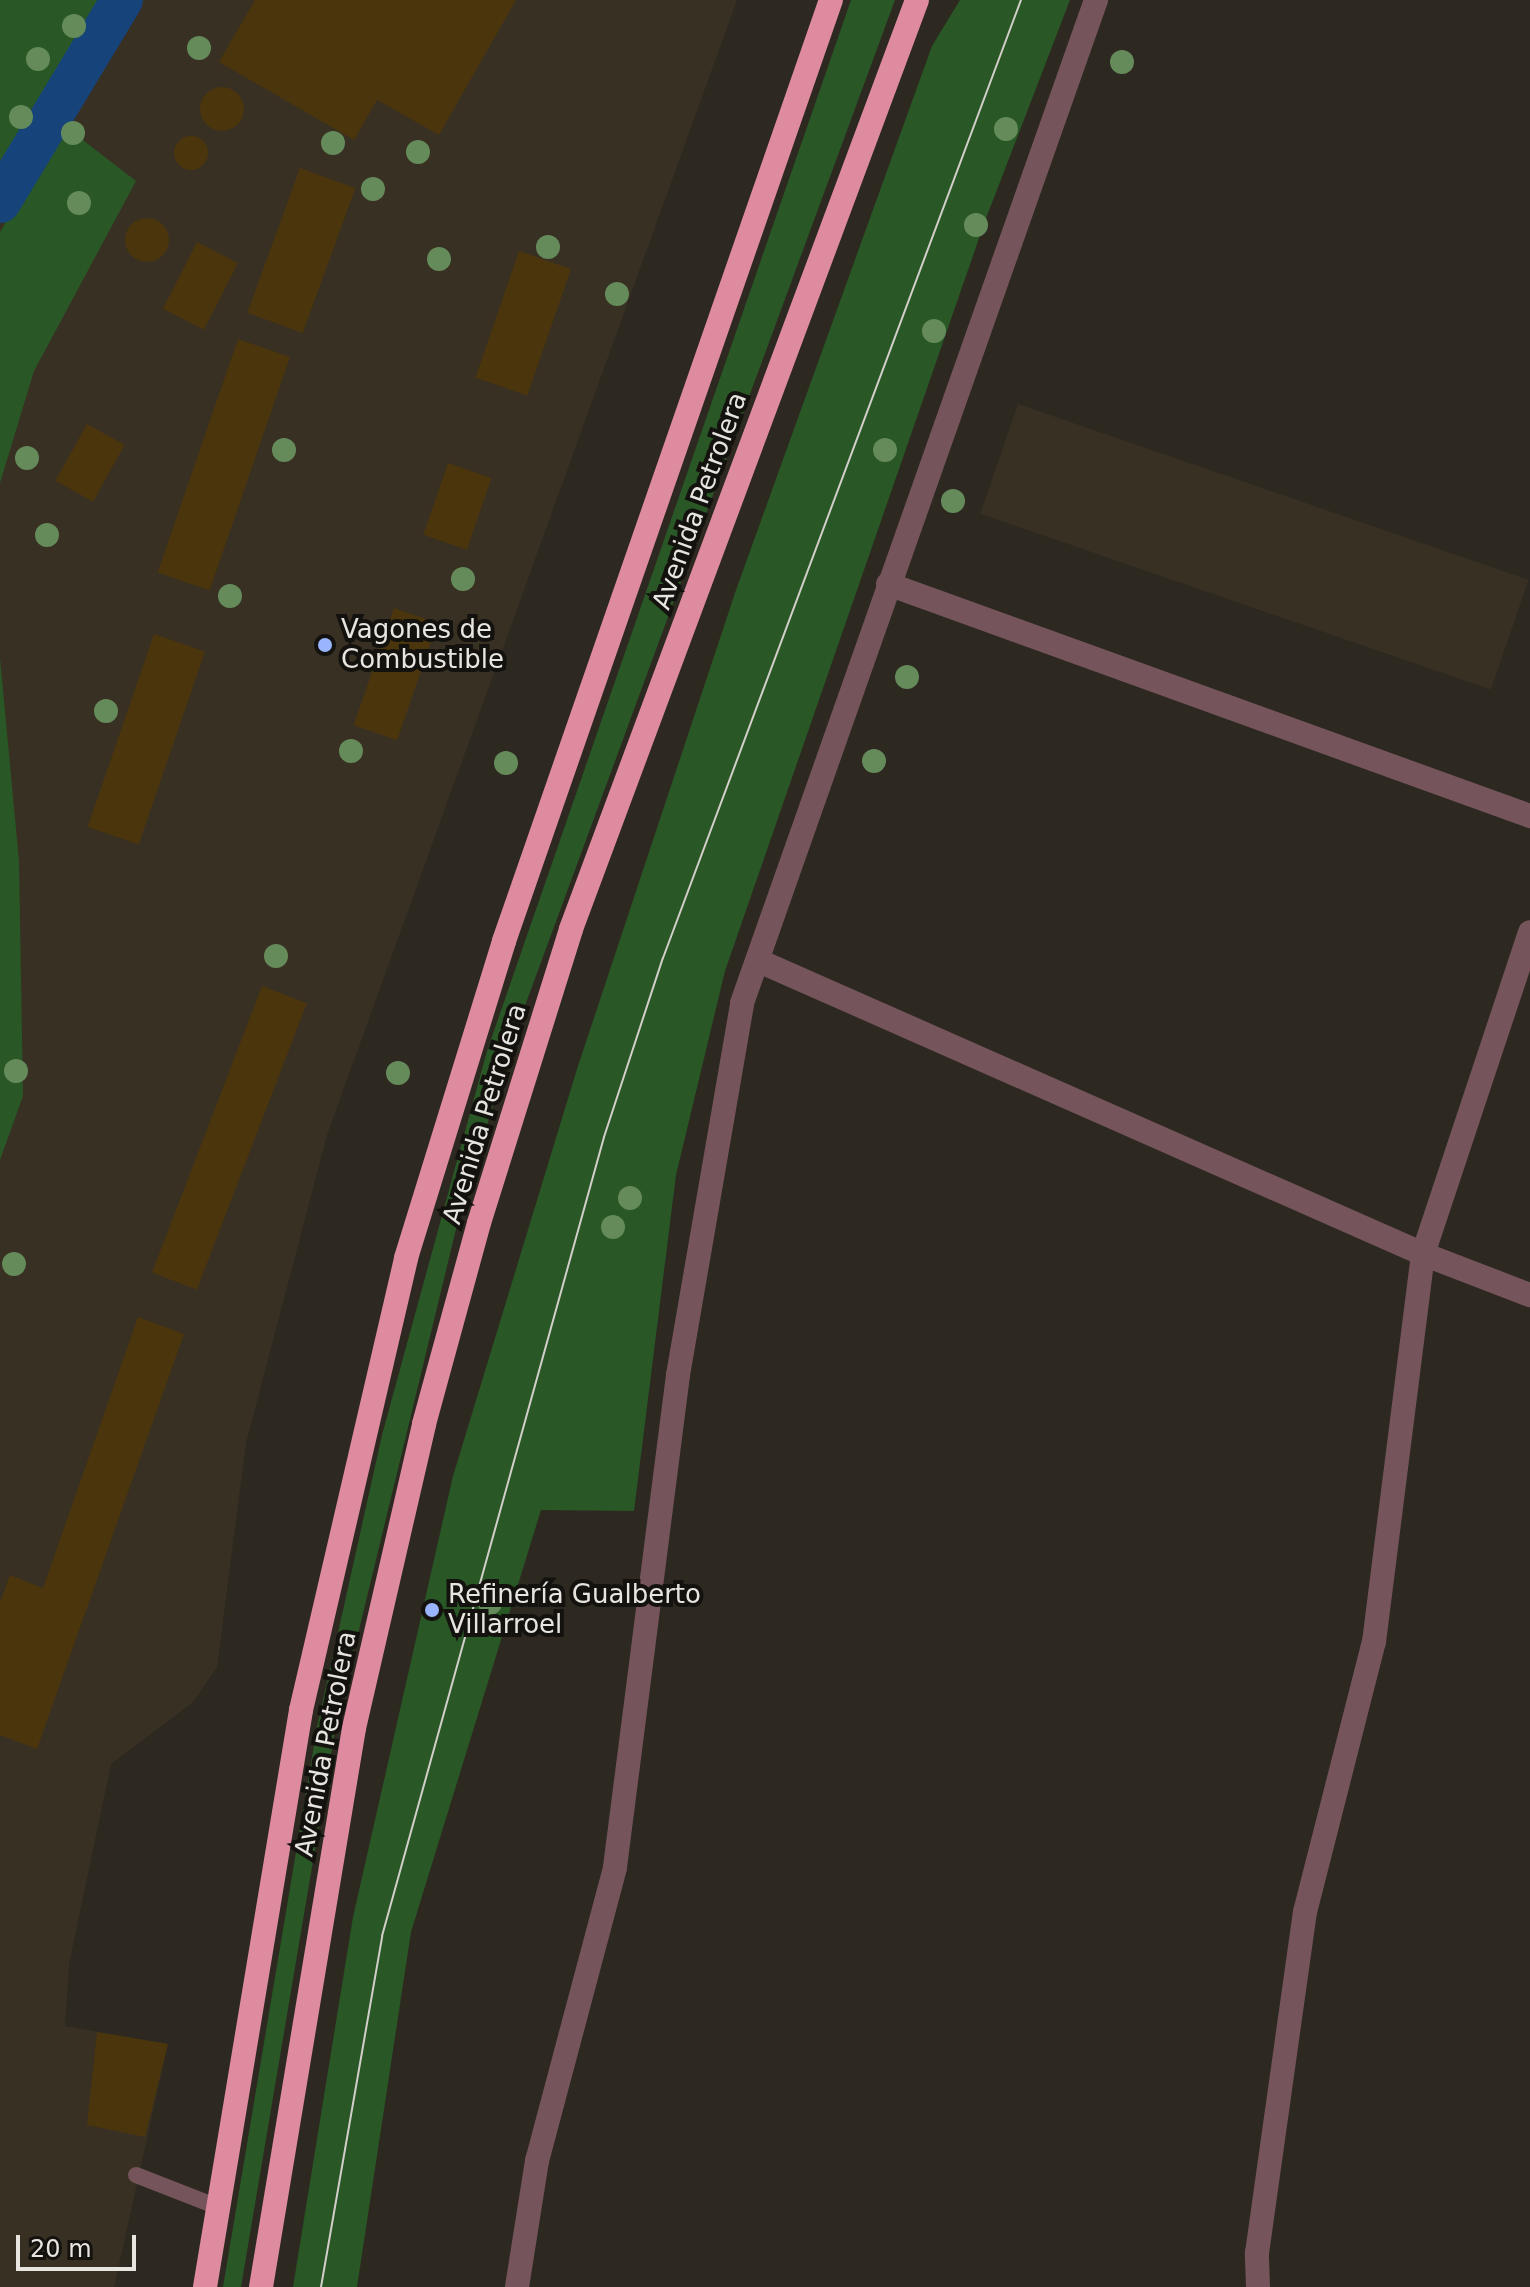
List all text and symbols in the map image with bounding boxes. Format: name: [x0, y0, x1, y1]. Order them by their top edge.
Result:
street label: Avenida Petrolera: [646, 388, 754, 614]
place label: Vagones de Combustible: [341, 614, 504, 676]
marker: Vagones de Combustible: [316, 636, 334, 654]
street label: Avenida Petrolera: [437, 1000, 533, 1228]
place label: Refinería Gualberto Villarroel: [448, 1579, 701, 1640]
marker: Refinería Gualberto Villarroel: [423, 1601, 441, 1619]
street label: Avenida Petrolera: [289, 1629, 363, 1859]
scale bar: [20, 2219, 140, 2269]
text: 20 m: [30, 2235, 92, 2263]

